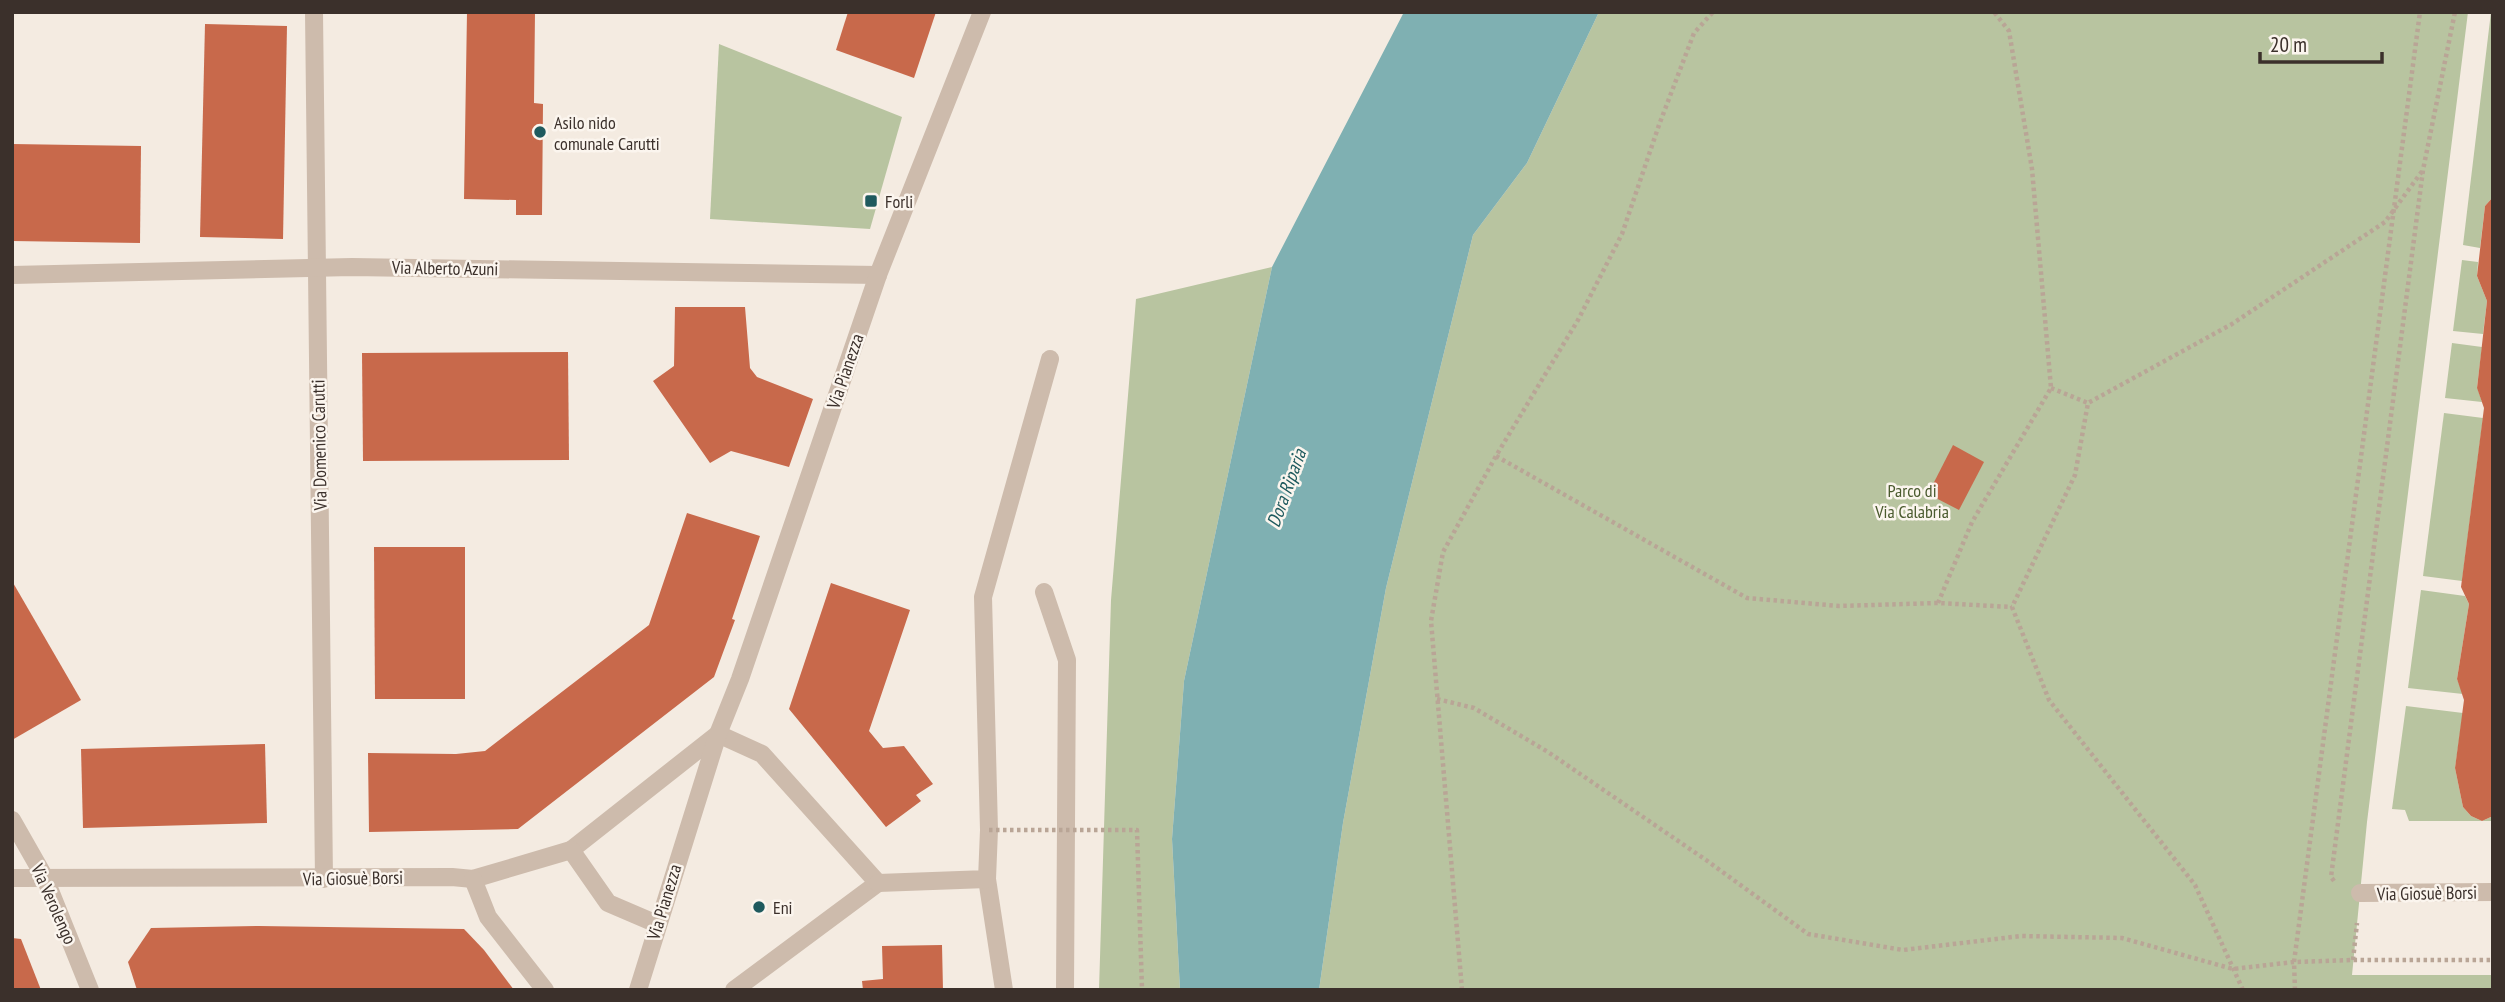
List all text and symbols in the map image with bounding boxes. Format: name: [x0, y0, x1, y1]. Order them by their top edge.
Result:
scale bar: [2260, 21, 2382, 65]
text: 20 m: [2270, 31, 2307, 58]
place label: Asilo nido comunale Carutti: [554, 111, 660, 155]
marker: Asilo nido comunale Carutti: [532, 124, 548, 140]
place label: Forli: [885, 190, 913, 213]
marker: Forli: [863, 193, 879, 209]
street label: Via Alberto Azuni: [391, 256, 498, 280]
street label: Via Pianezza: [821, 330, 869, 412]
street label: Via Domenico Carutti: [306, 379, 332, 512]
water label: Dora Riparia: [1261, 445, 1312, 530]
park label: Parco di Via Calabria: [1874, 479, 1949, 523]
street label: Via Verolengo: [26, 859, 82, 948]
street label: Via Pianezza: [641, 861, 686, 944]
street label: Via Giosuè Borsi: [302, 866, 403, 890]
street label: Via Giosuè Borsi: [2376, 881, 2477, 905]
place label: Eni: [773, 896, 793, 919]
marker: Eni: [751, 899, 767, 915]

